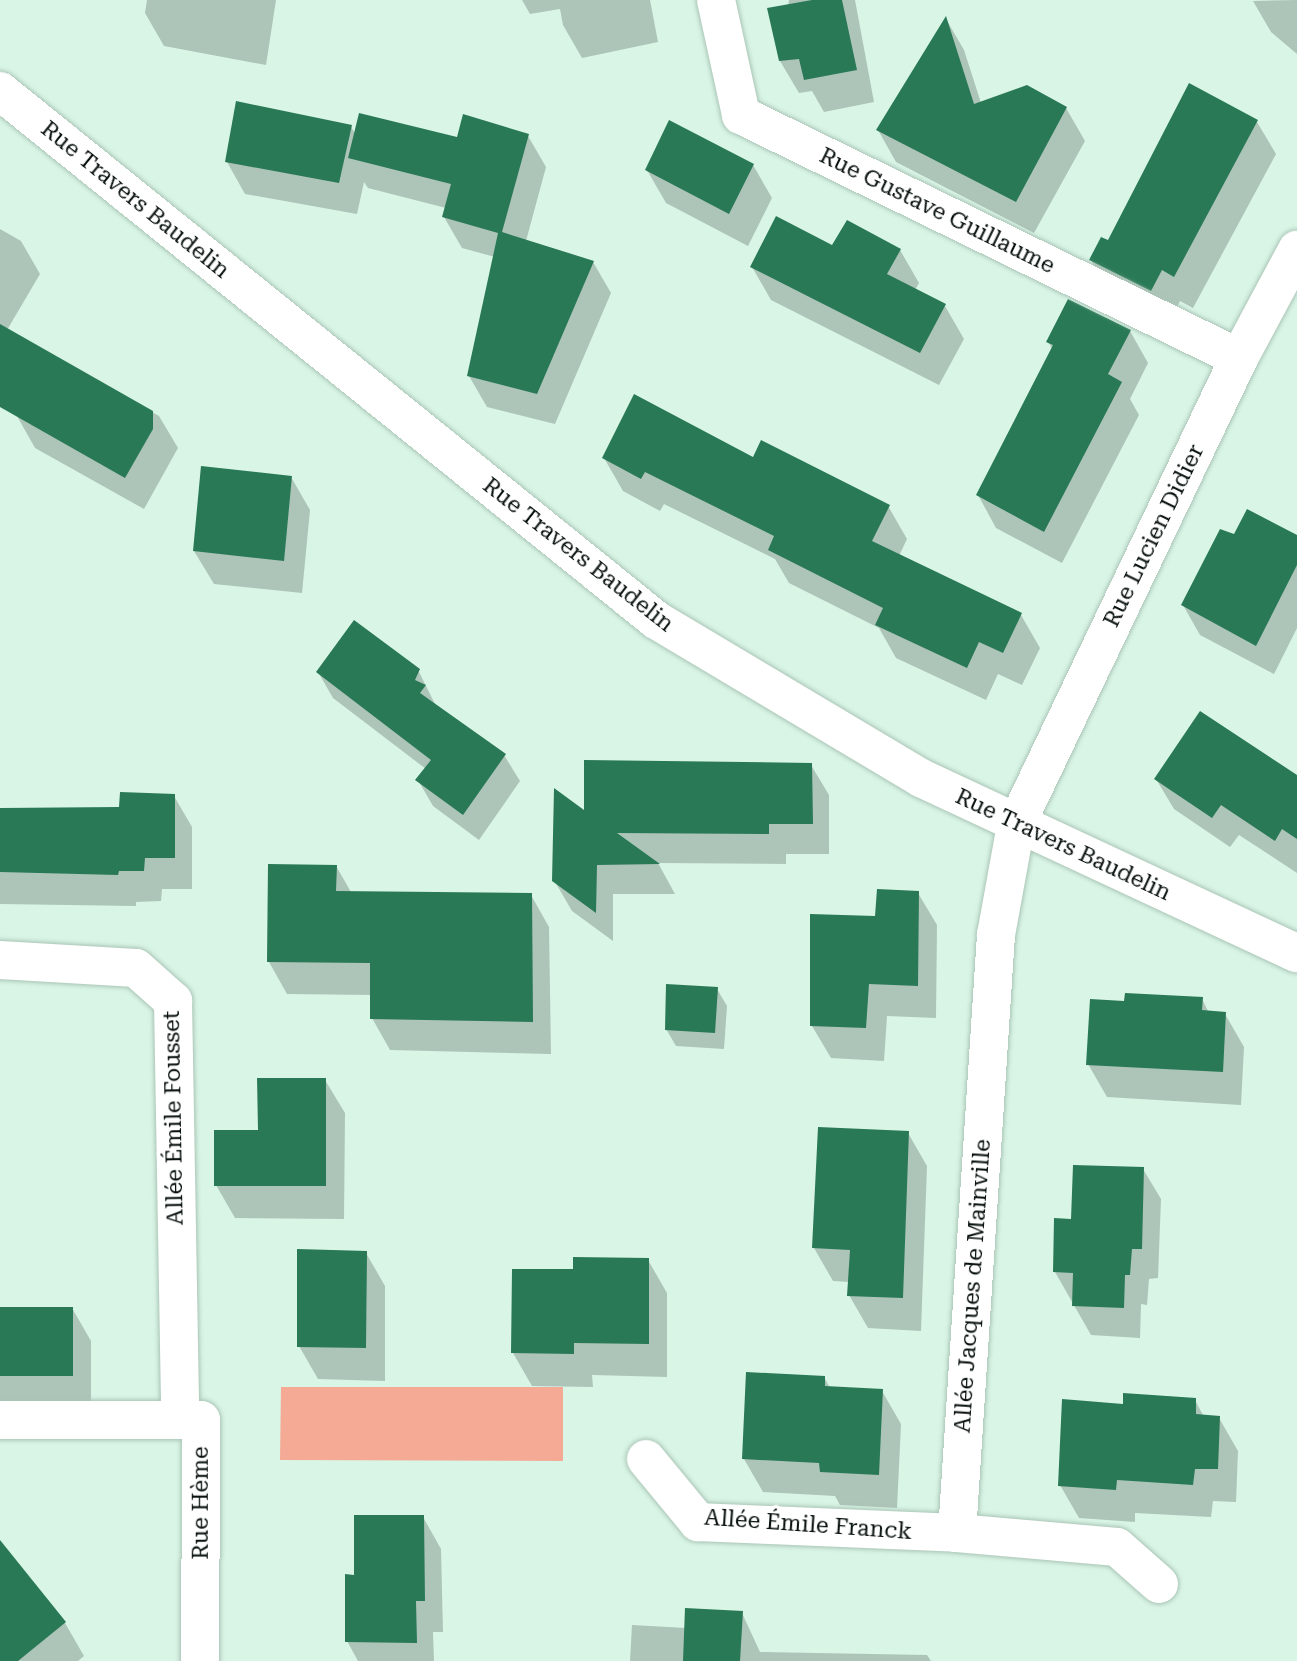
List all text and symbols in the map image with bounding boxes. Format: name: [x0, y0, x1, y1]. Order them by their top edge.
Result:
street label: Rue Travers Baudelin: [35, 115, 235, 285]
street label: Rue Gustave Guillaume: [815, 142, 1059, 280]
street label: Rue Lucien Didier: [1098, 440, 1210, 632]
street label: Rue Travers Baudelin: [477, 472, 679, 638]
street label: Rue Travers Baudelin: [951, 783, 1175, 907]
street label: Allée Émile Fousset: [158, 1011, 190, 1225]
street label: Allée Jacques de Mainville: [949, 1138, 997, 1434]
street label: Rue Hème: [187, 1446, 215, 1560]
street label: Allée Émile Franck: [703, 1504, 913, 1546]

